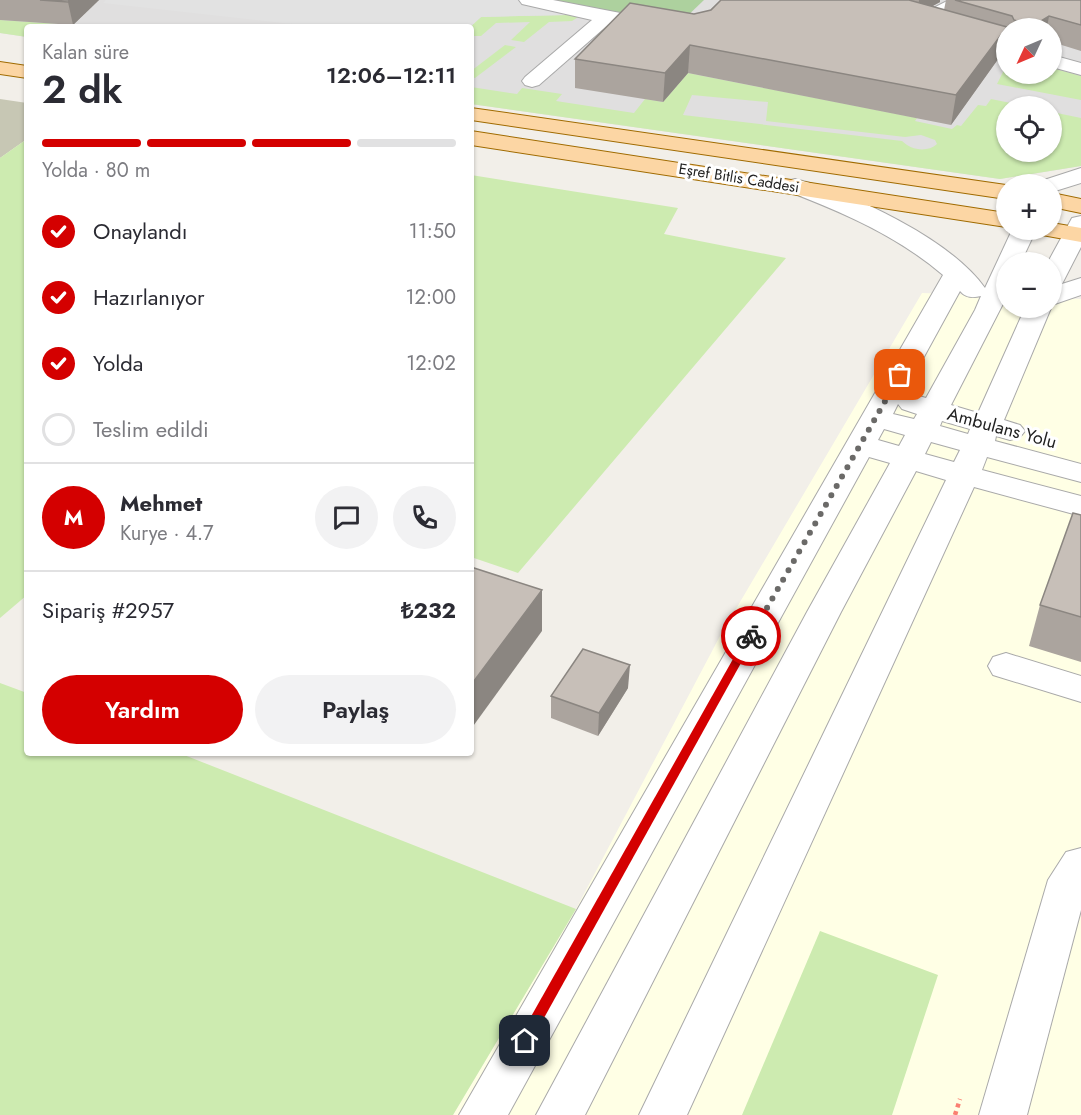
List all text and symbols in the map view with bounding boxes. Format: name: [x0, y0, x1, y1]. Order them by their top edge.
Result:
north arrow: [996, 18, 1062, 84]
map controls: [996, 18, 1062, 318]
text: Kalan süre: [42, 38, 129, 67]
text: 12:06–12:11: [326, 59, 456, 91]
text: 2 dk: [42, 61, 123, 118]
button: locate: [996, 96, 1062, 162]
text: Yolda · 80 m: [42, 156, 150, 185]
street label: Eşref Bitlis Caddesi: [677, 158, 801, 198]
button: +: [996, 174, 1062, 240]
icon: check: [42, 215, 75, 248]
text: Onaylandı: [93, 215, 188, 247]
text: 11:50: [409, 217, 456, 246]
button: −: [996, 252, 1062, 318]
icon: check: [42, 281, 75, 314]
text: Hazırlanıyor: [93, 281, 205, 313]
text: 12:00: [406, 283, 456, 312]
icon: check: [42, 347, 75, 380]
text: Yolda: [93, 347, 143, 379]
text: 12:02: [406, 349, 456, 378]
pin: [874, 349, 925, 400]
icon: bag: [883, 358, 916, 391]
street label: Ambulans Yolu: [944, 401, 1060, 455]
text: Teslim edildi: [93, 413, 209, 445]
button: chat: [315, 486, 378, 549]
button: phone: [393, 486, 456, 549]
text: Mehmet: [120, 487, 202, 519]
text: M: [64, 501, 83, 533]
text: Kurye · 4.7: [120, 519, 214, 548]
text: Sipariş #2957: [42, 594, 174, 626]
text: ₺232: [401, 594, 456, 626]
courier: [721, 606, 781, 666]
icon: bike: [735, 620, 768, 653]
button: Yardım: [42, 675, 243, 744]
button: Paylaş: [255, 675, 456, 744]
pin: [499, 1015, 550, 1066]
icon: home: [508, 1024, 541, 1057]

